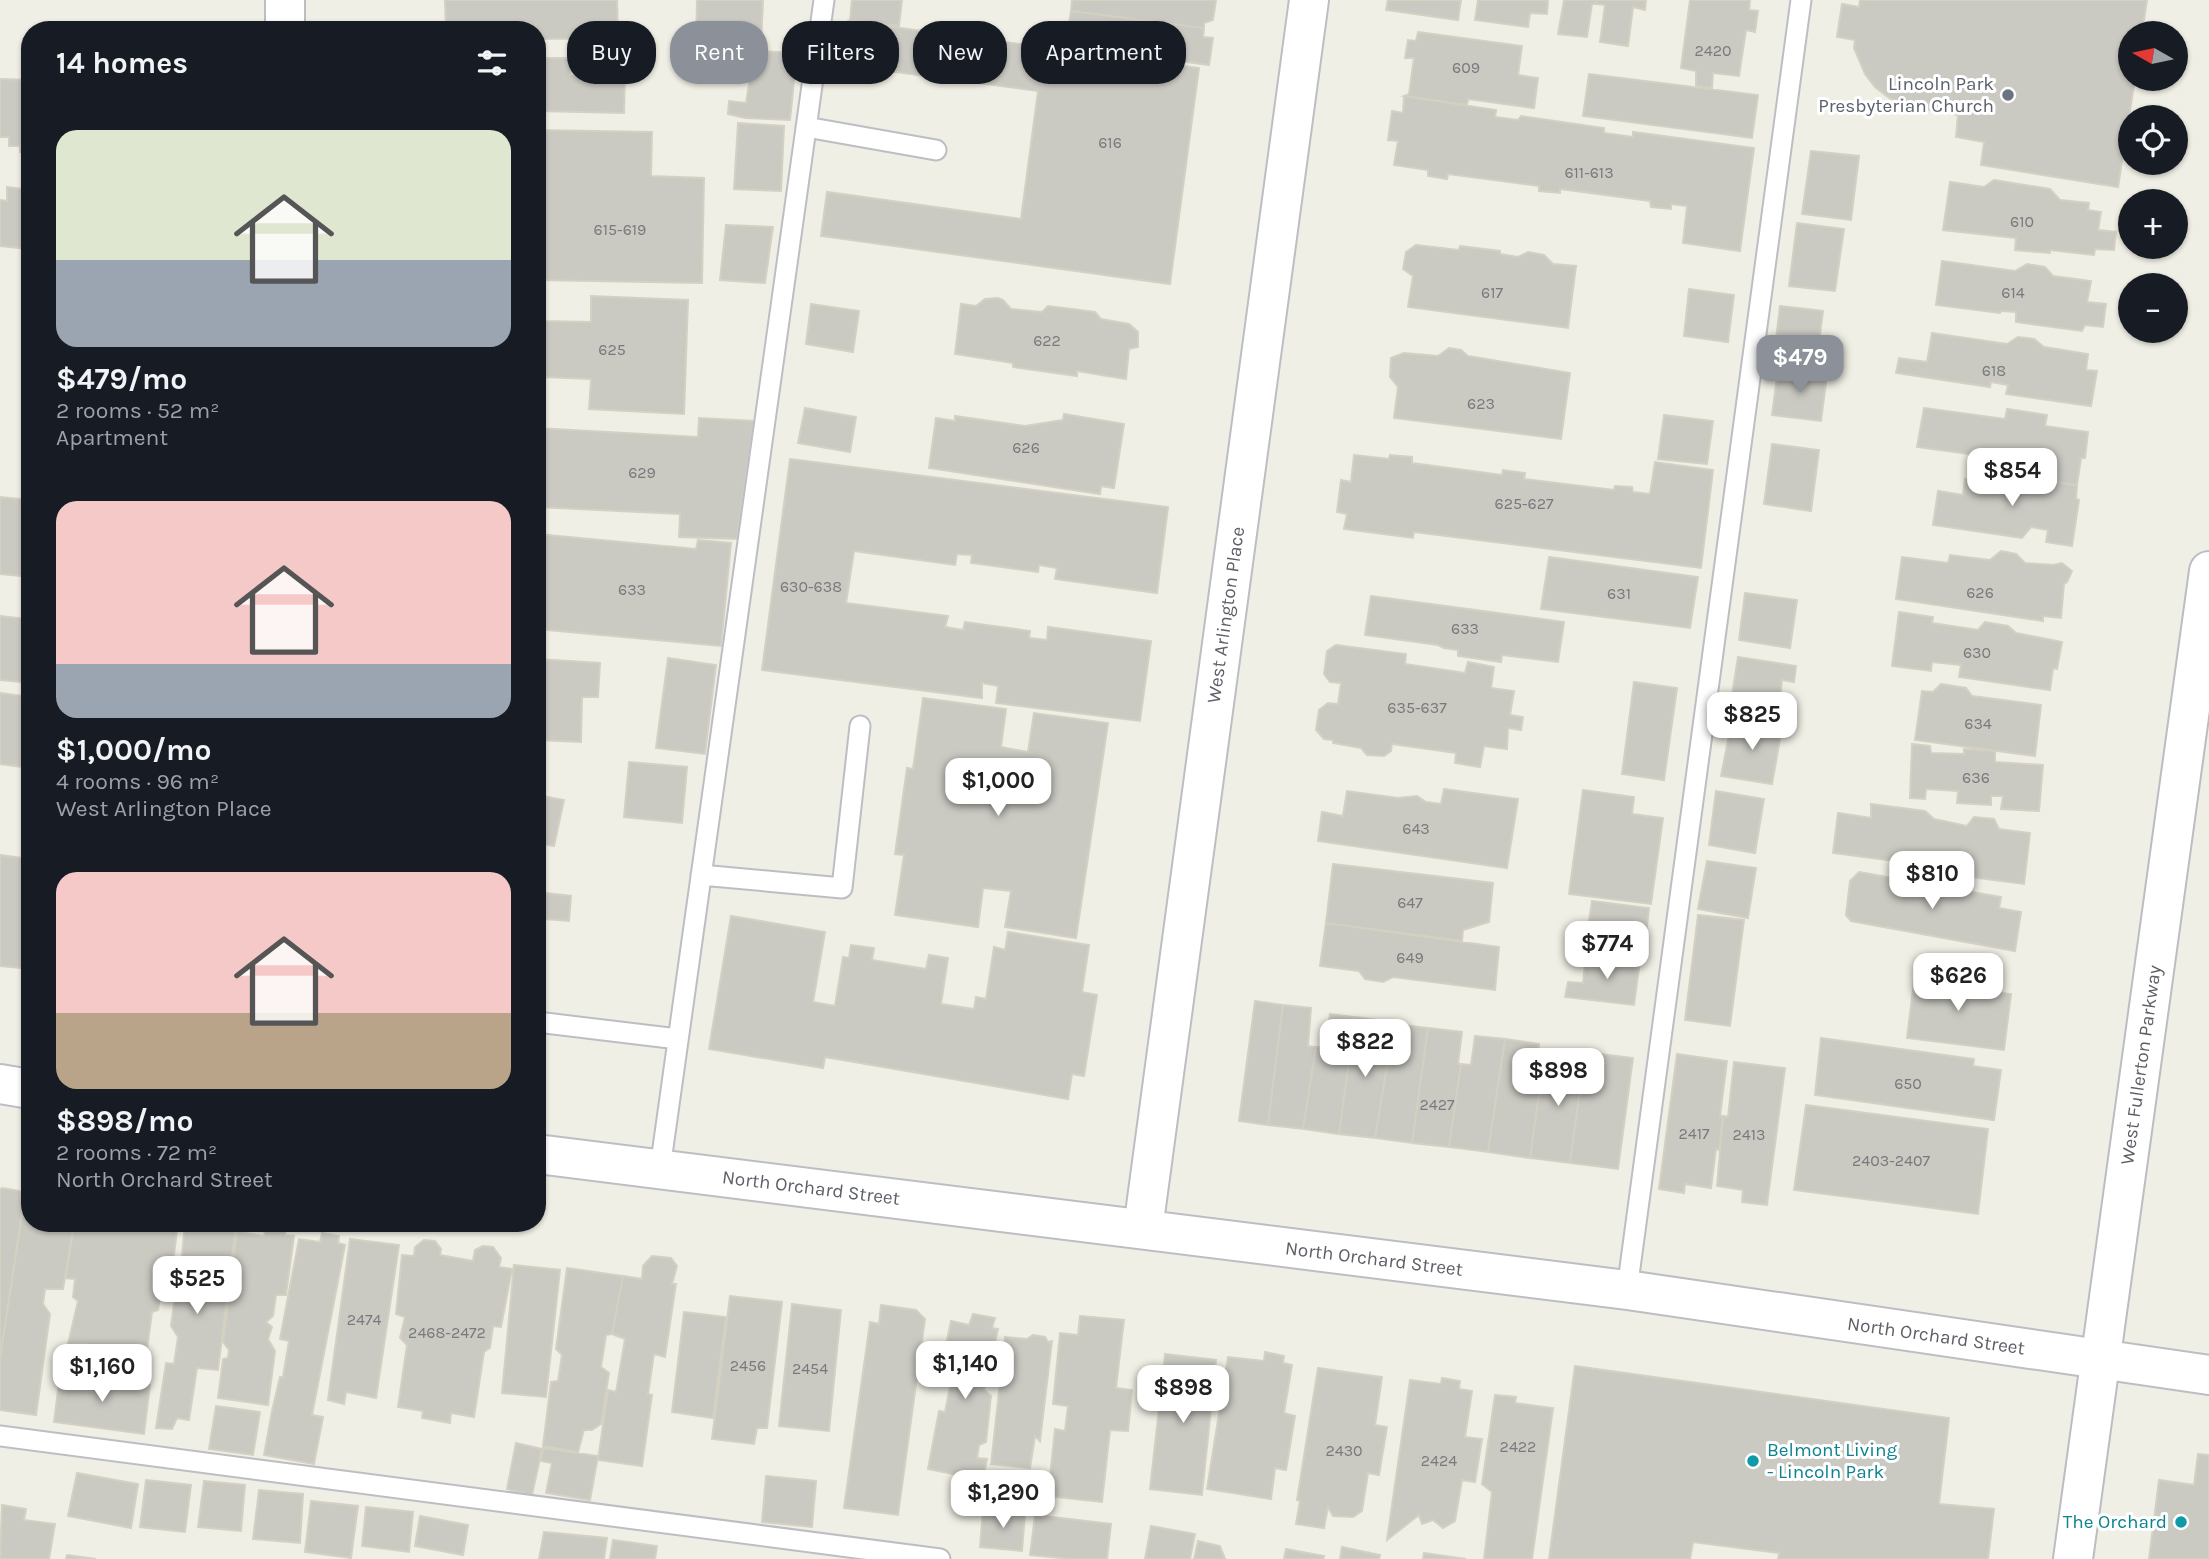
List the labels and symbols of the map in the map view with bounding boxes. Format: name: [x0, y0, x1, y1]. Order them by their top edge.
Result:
north arrow: [2118, 21, 2188, 91]
house number: 2420: [1695, 41, 1731, 60]
house number: 609: [1452, 58, 1480, 77]
place label: Lincoln Park Presbyterian Church: [1818, 73, 1994, 117]
marker: Lincoln Park Presbyterian Church: [2000, 87, 2016, 103]
house number: 616: [1098, 133, 1122, 152]
house number: 611-613: [1564, 163, 1614, 182]
house number: 610: [2010, 212, 2034, 231]
house number: 615-619: [594, 220, 646, 239]
house number: 617: [1481, 283, 1503, 302]
house number: 614: [2001, 283, 2025, 302]
house number: 622: [1033, 331, 1061, 350]
pin: $479: [1759, 336, 1841, 395]
house number: 625: [598, 340, 626, 359]
house number: 618: [1982, 361, 2006, 380]
house number: 623: [1467, 394, 1495, 413]
house number: 626: [1012, 438, 1040, 457]
pin: $854: [1971, 448, 2053, 508]
house number: 629: [628, 463, 656, 482]
house number: 625-627: [1495, 494, 1554, 513]
street label: West Arlington Place: [1203, 525, 1249, 705]
house number: 630-638: [780, 577, 842, 596]
house number: 633: [618, 580, 646, 599]
house number: 626: [1966, 583, 1994, 602]
house number: 631: [1607, 584, 1631, 603]
house number: 633: [1451, 619, 1479, 638]
house number: 630: [1963, 643, 1991, 662]
pin: $825: [1711, 692, 1793, 752]
house number: 635-637: [1387, 698, 1447, 717]
house number: 634: [1964, 714, 1992, 733]
pin: $1,000: [941, 758, 1055, 818]
house number: 636: [1962, 768, 1990, 787]
house number: 643: [1402, 819, 1430, 838]
pin: $810: [1891, 852, 1973, 911]
house number: 647: [1397, 893, 1423, 912]
pin: $774: [1566, 922, 1648, 981]
house number: 649: [1396, 948, 1424, 967]
pin: $626: [1917, 954, 1999, 1013]
street label: West Fullerton Parkway: [2116, 964, 2166, 1166]
pin: $822: [1324, 1020, 1406, 1079]
pin: $898: [1517, 1048, 1599, 1108]
house number: 650: [1894, 1074, 1922, 1093]
house number: 2427: [1420, 1095, 1455, 1114]
house number: 2417: [1678, 1124, 1710, 1143]
house number: 2413: [1733, 1125, 1765, 1144]
house number: 2403-2407: [1852, 1151, 1930, 1170]
street label: North Orchard Street: [721, 1166, 901, 1210]
street label: North Orchard Street: [1284, 1237, 1464, 1281]
pin: $525: [156, 1256, 238, 1316]
house number: 2474: [347, 1310, 381, 1329]
street label: North Orchard Street: [1846, 1313, 2026, 1359]
house number: 2468-2472: [408, 1323, 486, 1342]
pin: $1,140: [908, 1342, 1022, 1401]
pin: $1,160: [45, 1344, 159, 1404]
house number: 2456: [730, 1356, 766, 1375]
house number: 2454: [792, 1359, 828, 1378]
pin: $898: [1142, 1366, 1224, 1425]
house number: 2422: [1500, 1437, 1536, 1456]
place label: Belmont Living - Lincoln Park: [1767, 1439, 1897, 1483]
house number: 2430: [1325, 1441, 1363, 1460]
house number: 2424: [1421, 1451, 1457, 1470]
marker: Belmont Living - Lincoln Park: [1745, 1453, 1761, 1469]
pin: $1,290: [946, 1470, 1060, 1530]
place label: The Orchard: [2063, 1511, 2167, 1533]
marker: The Orchard: [2173, 1514, 2189, 1530]

